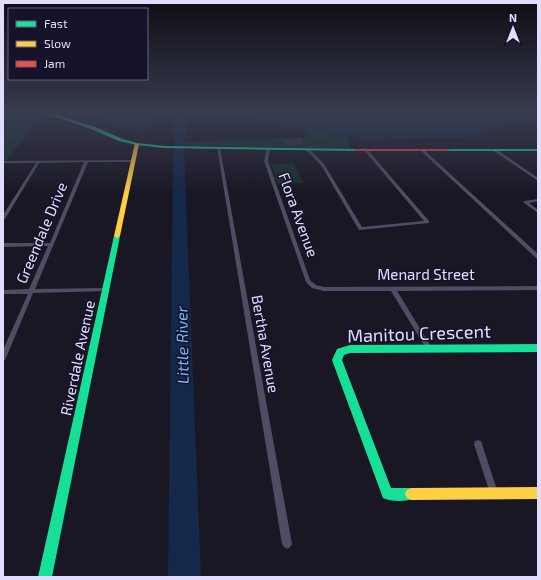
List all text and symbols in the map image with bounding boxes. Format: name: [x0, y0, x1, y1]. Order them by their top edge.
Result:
legend: [8, 8, 148, 80]
north arrow: [493, 8, 533, 48]
text: N: [509, 11, 517, 24]
text: Fast: [44, 16, 68, 30]
text: Slow: [44, 36, 71, 50]
text: Jam: [44, 56, 65, 70]
street label: Flora Avenue: [275, 170, 323, 259]
street label: Greendale Drive: [12, 179, 71, 286]
street label: Menard Street: [377, 265, 475, 283]
street label: Bertha Avenue: [249, 293, 283, 394]
street label: Riverdale Avenue: [56, 299, 98, 417]
water label: Little River: [171, 305, 192, 384]
street label: Manitou Crescent: [347, 319, 491, 347]

